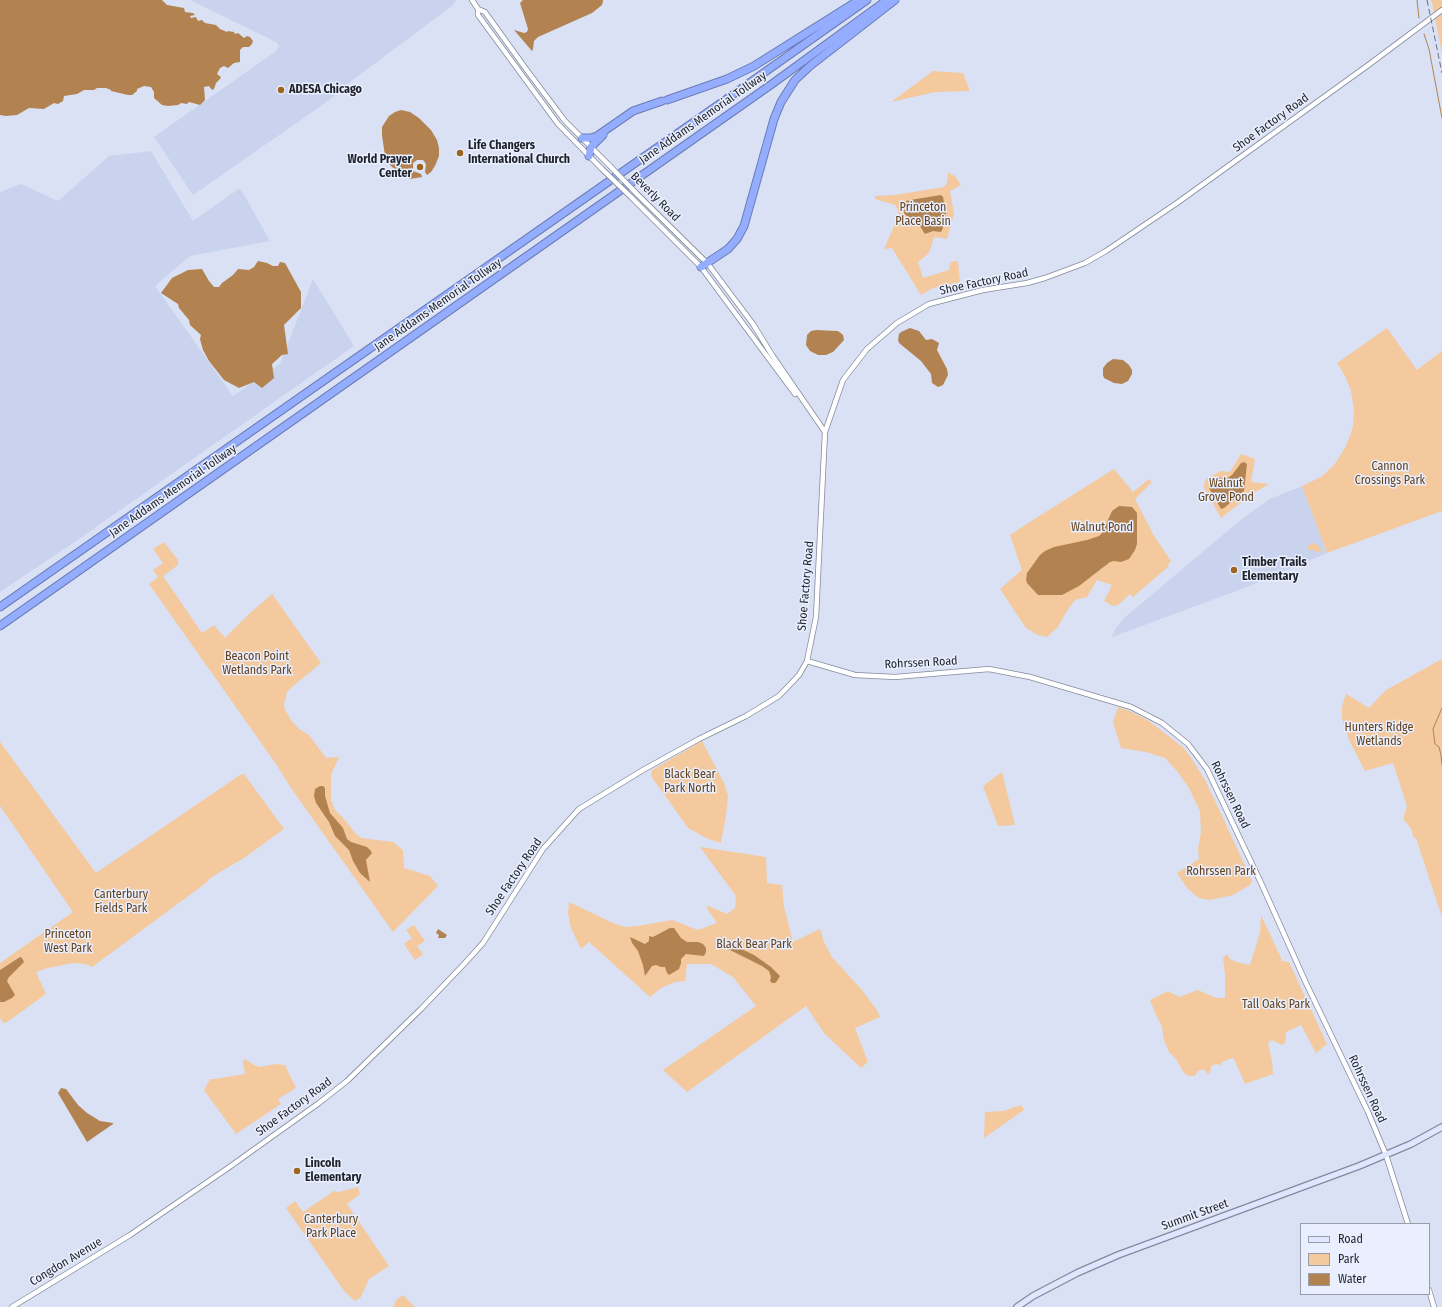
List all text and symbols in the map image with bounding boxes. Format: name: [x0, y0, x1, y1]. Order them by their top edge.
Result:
street label: Jane Addams Memorial Tollway: [637, 69, 769, 167]
place label: ADESA Chicago: [289, 83, 362, 97]
marker: ADESA Chicago: [276, 85, 286, 95]
street label: Shoe Factory Road: [1230, 91, 1312, 155]
place label: Life Changers International Church: [468, 139, 570, 167]
marker: Life Changers International Church: [455, 148, 465, 158]
place label: World Prayer Center: [348, 153, 412, 181]
marker: World Prayer Center: [415, 162, 425, 172]
street label: Beverly Road: [627, 169, 683, 225]
park label: Princeton Place Basin: [895, 201, 951, 229]
street label: Jane Addams Memorial Tollway: [372, 256, 504, 354]
street label: Shoe Factory Road: [938, 266, 1030, 298]
street label: Jane Addams Memorial Tollway: [107, 442, 239, 540]
park label: Cannon Crossings Park: [1355, 460, 1425, 488]
park label: Walnut Grove Pond: [1198, 477, 1254, 505]
park label: Walnut Pond: [1071, 521, 1133, 535]
street label: Shoe Factory Road: [795, 540, 817, 632]
place label: Timber Trails Elementary: [1242, 556, 1307, 584]
marker: Timber Trails Elementary: [1229, 565, 1239, 575]
park label: Beacon Point Wetlands Park: [222, 650, 292, 678]
street label: Rohrssen Road: [884, 654, 958, 672]
park label: Hunters Ridge Wetlands: [1345, 721, 1413, 749]
street label: Rohrssen Road: [1208, 759, 1252, 831]
park label: Black Bear Park North: [664, 768, 716, 796]
street label: Shoe Factory Road: [483, 836, 545, 918]
park label: Rohrssen Park: [1186, 865, 1256, 879]
park label: Canterbury Fields Park: [94, 888, 148, 916]
park label: Princeton West Park: [44, 928, 92, 956]
park label: Black Bear Park: [716, 938, 792, 952]
park label: Tall Oaks Park: [1242, 998, 1310, 1012]
street label: Rohrssen Road: [1345, 1053, 1389, 1125]
street label: Shoe Factory Road: [253, 1075, 335, 1139]
place label: Lincoln Elementary: [305, 1157, 362, 1185]
marker: Lincoln Elementary: [292, 1166, 302, 1176]
street label: Summit Street: [1160, 1196, 1230, 1234]
park label: Canterbury Park Place: [304, 1213, 358, 1241]
legend: [1300, 1223, 1430, 1295]
text: Road: [1338, 1232, 1363, 1246]
street label: Congdon Avenue: [27, 1235, 105, 1289]
text: Park: [1338, 1252, 1359, 1266]
text: Water: [1338, 1272, 1366, 1286]

